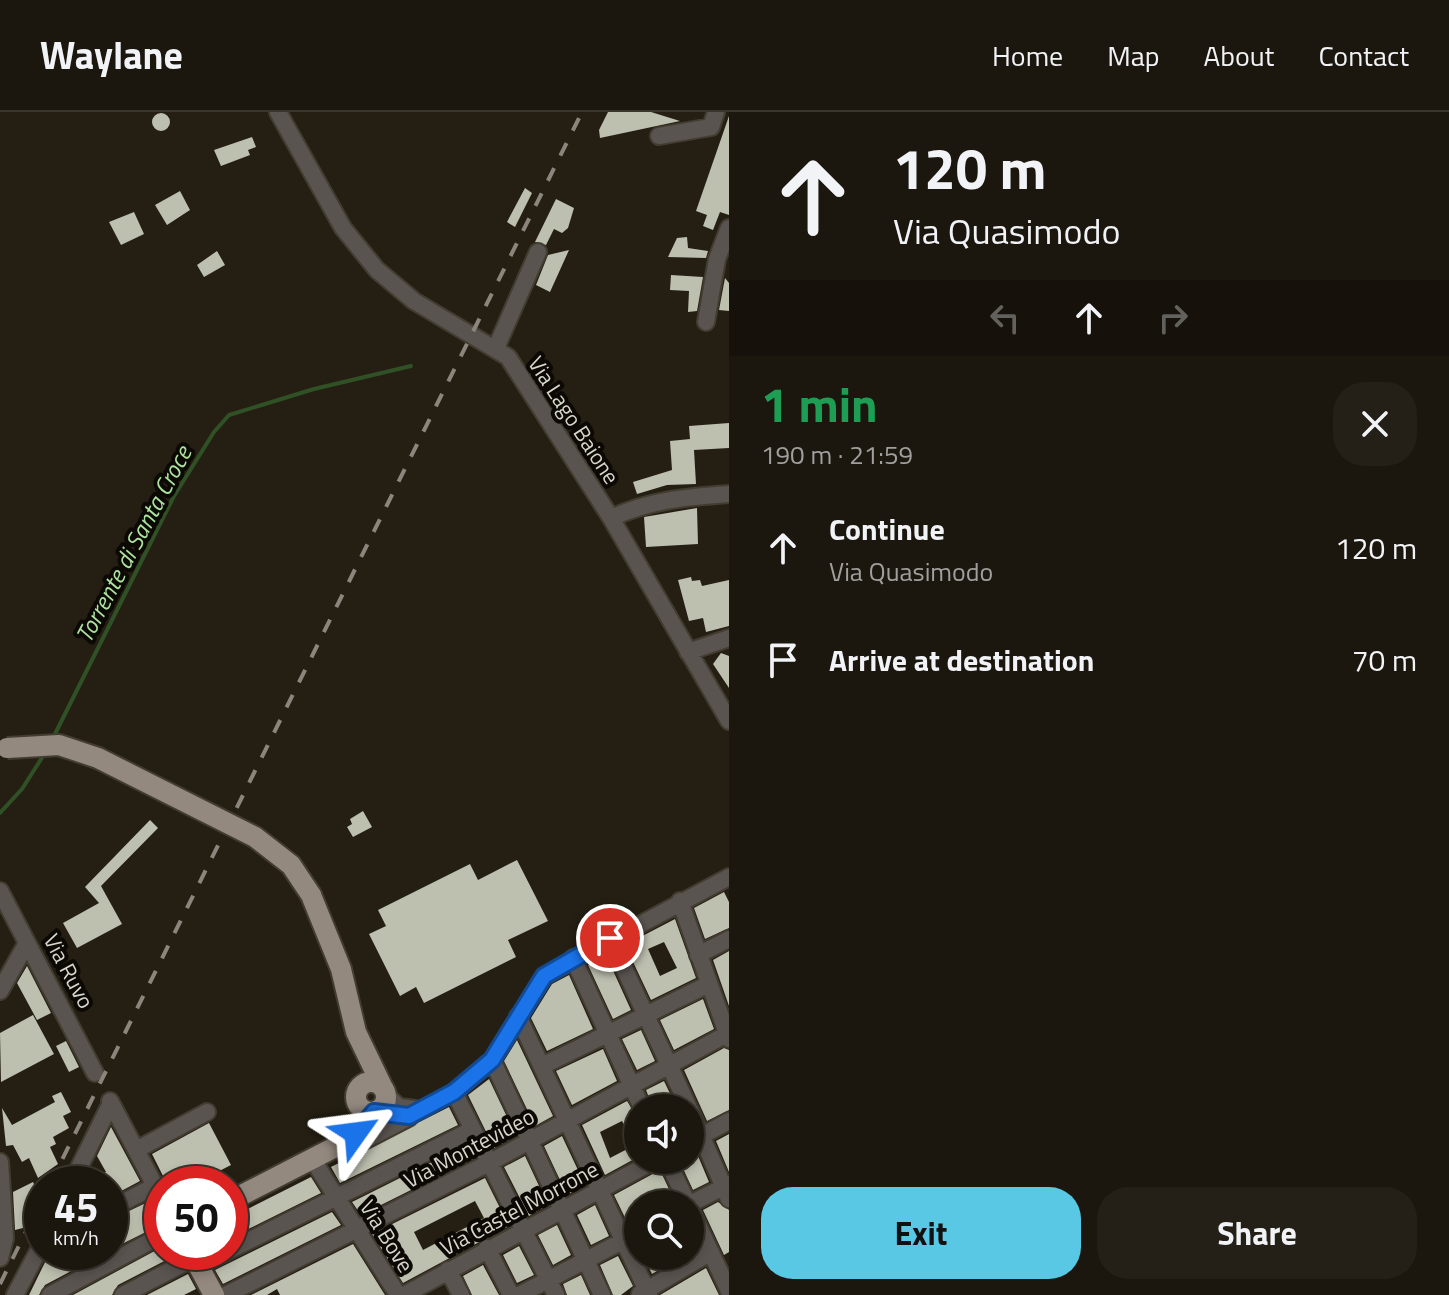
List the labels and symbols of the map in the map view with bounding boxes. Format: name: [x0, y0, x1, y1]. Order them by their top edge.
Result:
street label: Via Lago Baione: [520, 349, 628, 491]
water label: Torrente di Santa Croce: [66, 438, 201, 649]
pin: [576, 904, 644, 972]
street label: Via Ruvo: [35, 927, 103, 1015]
position arrow: [314, 1091, 398, 1175]
street label: Via Montevideo: [398, 1099, 540, 1197]
street label: Via Castel Morrone: [434, 1152, 604, 1264]
speed limit sign: 50: [144, 1166, 248, 1270]
street label: Via Bove: [351, 1193, 423, 1279]

